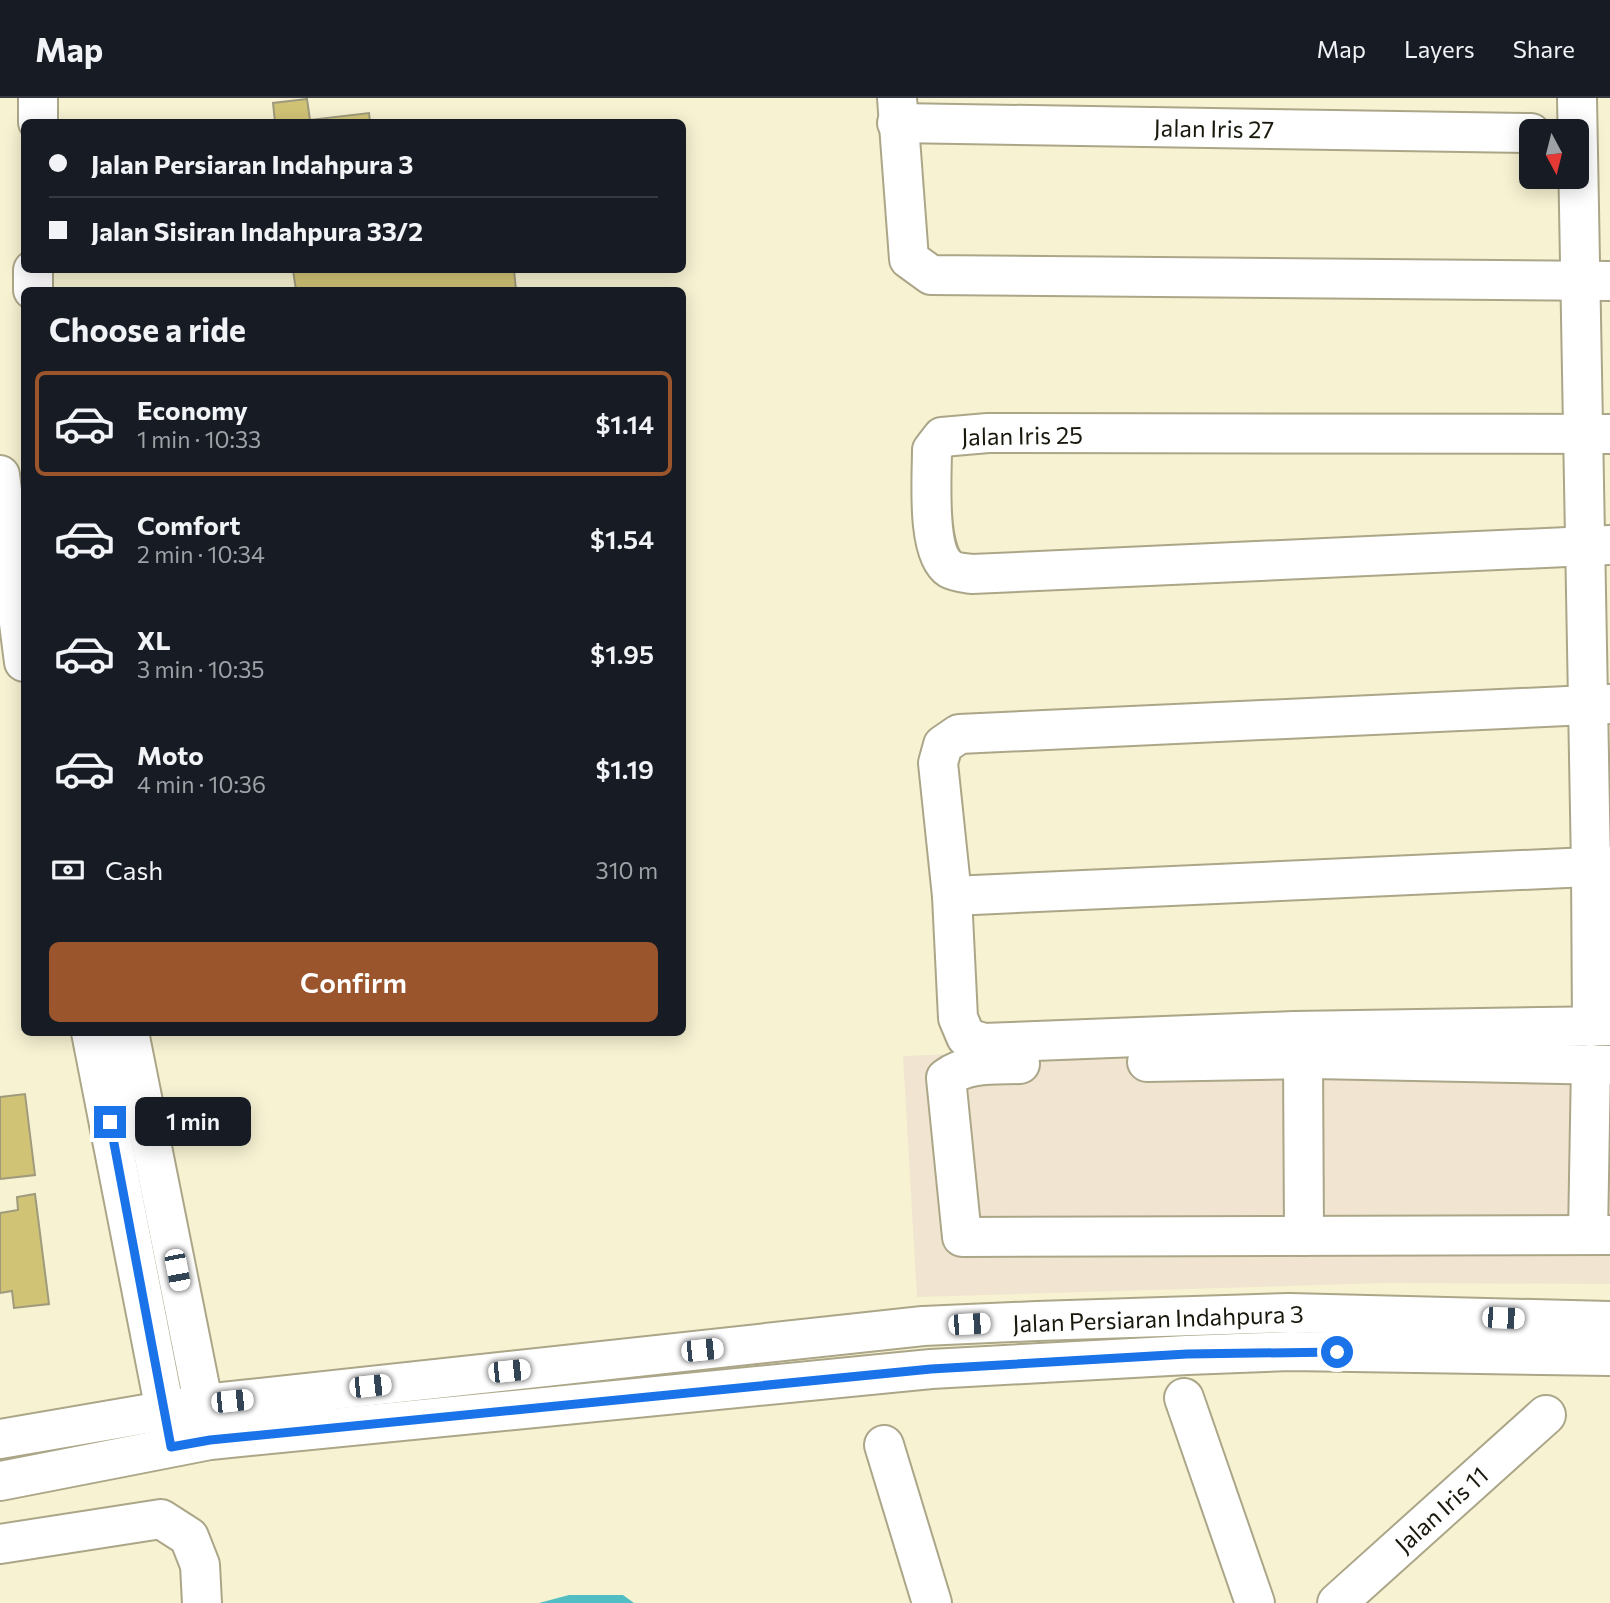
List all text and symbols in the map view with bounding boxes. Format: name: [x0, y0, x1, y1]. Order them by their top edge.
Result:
text: Map: [35, 28, 103, 69]
text: Map: [1317, 34, 1366, 63]
text: Layers: [1404, 34, 1475, 63]
text: Share: [1513, 34, 1575, 63]
street label: Jalan Iris 27: [1154, 112, 1274, 144]
north arrow: [1519, 119, 1589, 189]
map controls: [1519, 119, 1589, 189]
text: Jalan Persiaran Indahpura 3: [91, 148, 413, 179]
text: Jalan Sisiran Indahpura 33/2: [91, 215, 423, 246]
text: Choose a ride: [49, 309, 246, 349]
icon: car: [53, 392, 116, 455]
text: Economy: [137, 394, 248, 425]
text: $1.14: [596, 408, 654, 439]
street label: Jalan Iris 25: [961, 419, 1083, 451]
text: 1 min · 10:33: [137, 425, 261, 453]
icon: car: [53, 507, 116, 570]
text: Comfort: [137, 509, 240, 540]
text: $1.54: [590, 523, 654, 554]
text: 2 min · 10:34: [137, 540, 265, 568]
icon: car: [53, 622, 116, 685]
text: XL: [137, 624, 171, 655]
text: $1.95: [590, 638, 654, 669]
text: 3 min · 10:35: [137, 655, 265, 683]
icon: car: [53, 737, 116, 800]
text: Moto: [137, 739, 204, 770]
text: $1.19: [595, 753, 654, 784]
text: 4 min · 10:36: [137, 770, 266, 798]
icon: cash: [49, 851, 87, 889]
text: Cash: [105, 854, 163, 885]
text: 310 m: [596, 856, 658, 884]
button: Confirm: [49, 942, 658, 1022]
callout: 1 min: [134, 1098, 250, 1146]
route end: [94, 1106, 126, 1138]
text: 1 min: [166, 1107, 220, 1135]
car: [163, 1247, 192, 1293]
street label: Jalan Persiaran Indahpura 3: [1012, 1298, 1304, 1338]
car: [1482, 1307, 1525, 1329]
car: [948, 1312, 991, 1336]
route start: [1321, 1336, 1353, 1368]
car: [681, 1337, 724, 1363]
car: [488, 1358, 531, 1384]
car: [349, 1373, 392, 1399]
car: [211, 1388, 254, 1414]
street label: Jalan Iris 11: [1389, 1460, 1493, 1558]

